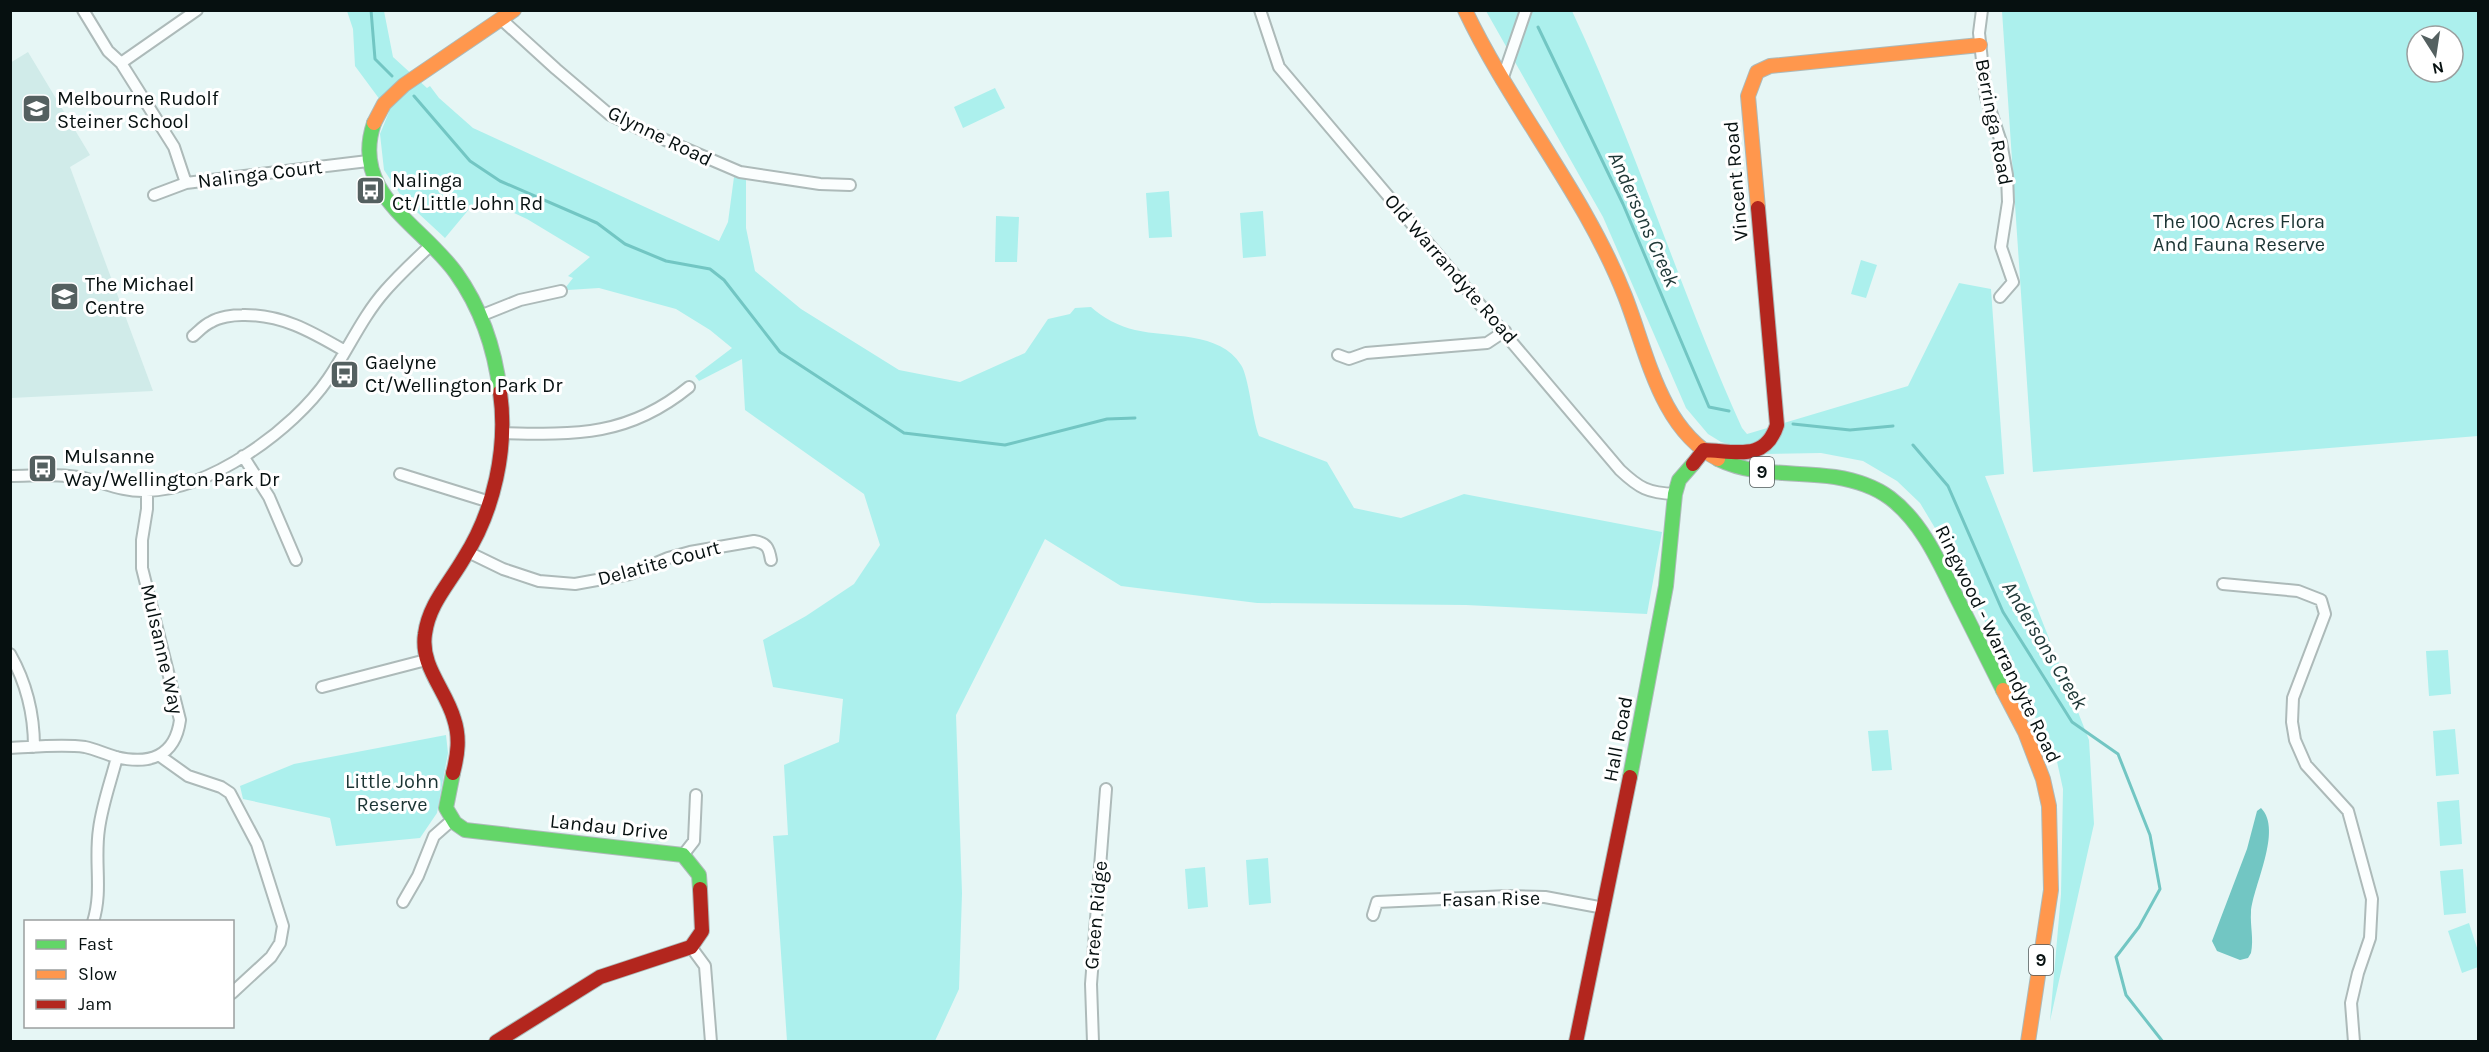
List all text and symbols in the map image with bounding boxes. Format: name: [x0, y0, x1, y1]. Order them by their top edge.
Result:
north arrow: [2405, 24, 2465, 84]
street label: Berringa Road: [1970, 57, 2018, 187]
text: N: [2430, 58, 2446, 79]
place label: Melbourne Rudolf Steiner School: [57, 87, 219, 133]
school or university icon: Melbourne Rudolf Steiner School: [20, 93, 52, 125]
street label: Glynne Road: [604, 101, 716, 171]
street label: Vincent Road: [1719, 120, 1753, 242]
water label: Andersons Creek: [1603, 148, 1685, 291]
street label: Nalinga Court: [196, 155, 324, 193]
place label: Nalinga Ct/Little John Rd: [392, 169, 543, 215]
bus stop icon: Nalinga Ct/Little John Rd: [355, 175, 387, 207]
street label: Old Warrandyte Road: [1380, 190, 1522, 348]
park label: The 100 Acres Flora And Fauna Reserve: [2153, 210, 2325, 256]
place label: The Michael Centre: [85, 273, 194, 319]
school or university icon: The Michael Centre: [48, 280, 80, 312]
place label: Gaelyne Ct/Wellington Park Dr: [365, 351, 563, 397]
bus stop icon: Gaelyne Ct/Wellington Park Dr: [328, 358, 360, 390]
place label: Mulsanne Way/Wellington Park Dr: [64, 445, 280, 491]
bus stop icon: Mulsanne Way/Wellington Park Dr: [27, 452, 59, 484]
road number: 9: [1750, 457, 1774, 487]
street label: Ringwood - Warrandyte Road: [1930, 521, 2066, 767]
street label: Delatite Court: [595, 535, 723, 590]
water label: Andersons Creek: [1997, 577, 2093, 714]
street label: Mulsanne Way: [136, 582, 188, 716]
street label: Hall Road: [1598, 694, 1638, 784]
park label: Little John Reserve: [345, 770, 439, 816]
street label: Landau Drive: [549, 809, 669, 845]
street label: Green Ridge: [1080, 860, 1112, 970]
street label: Fasan Rise: [1442, 887, 1540, 911]
legend: [24, 920, 234, 1028]
text: Fast: [78, 933, 113, 955]
road number: 9: [2029, 945, 2053, 975]
text: Slow: [78, 963, 117, 985]
text: Jam: [78, 993, 112, 1015]

